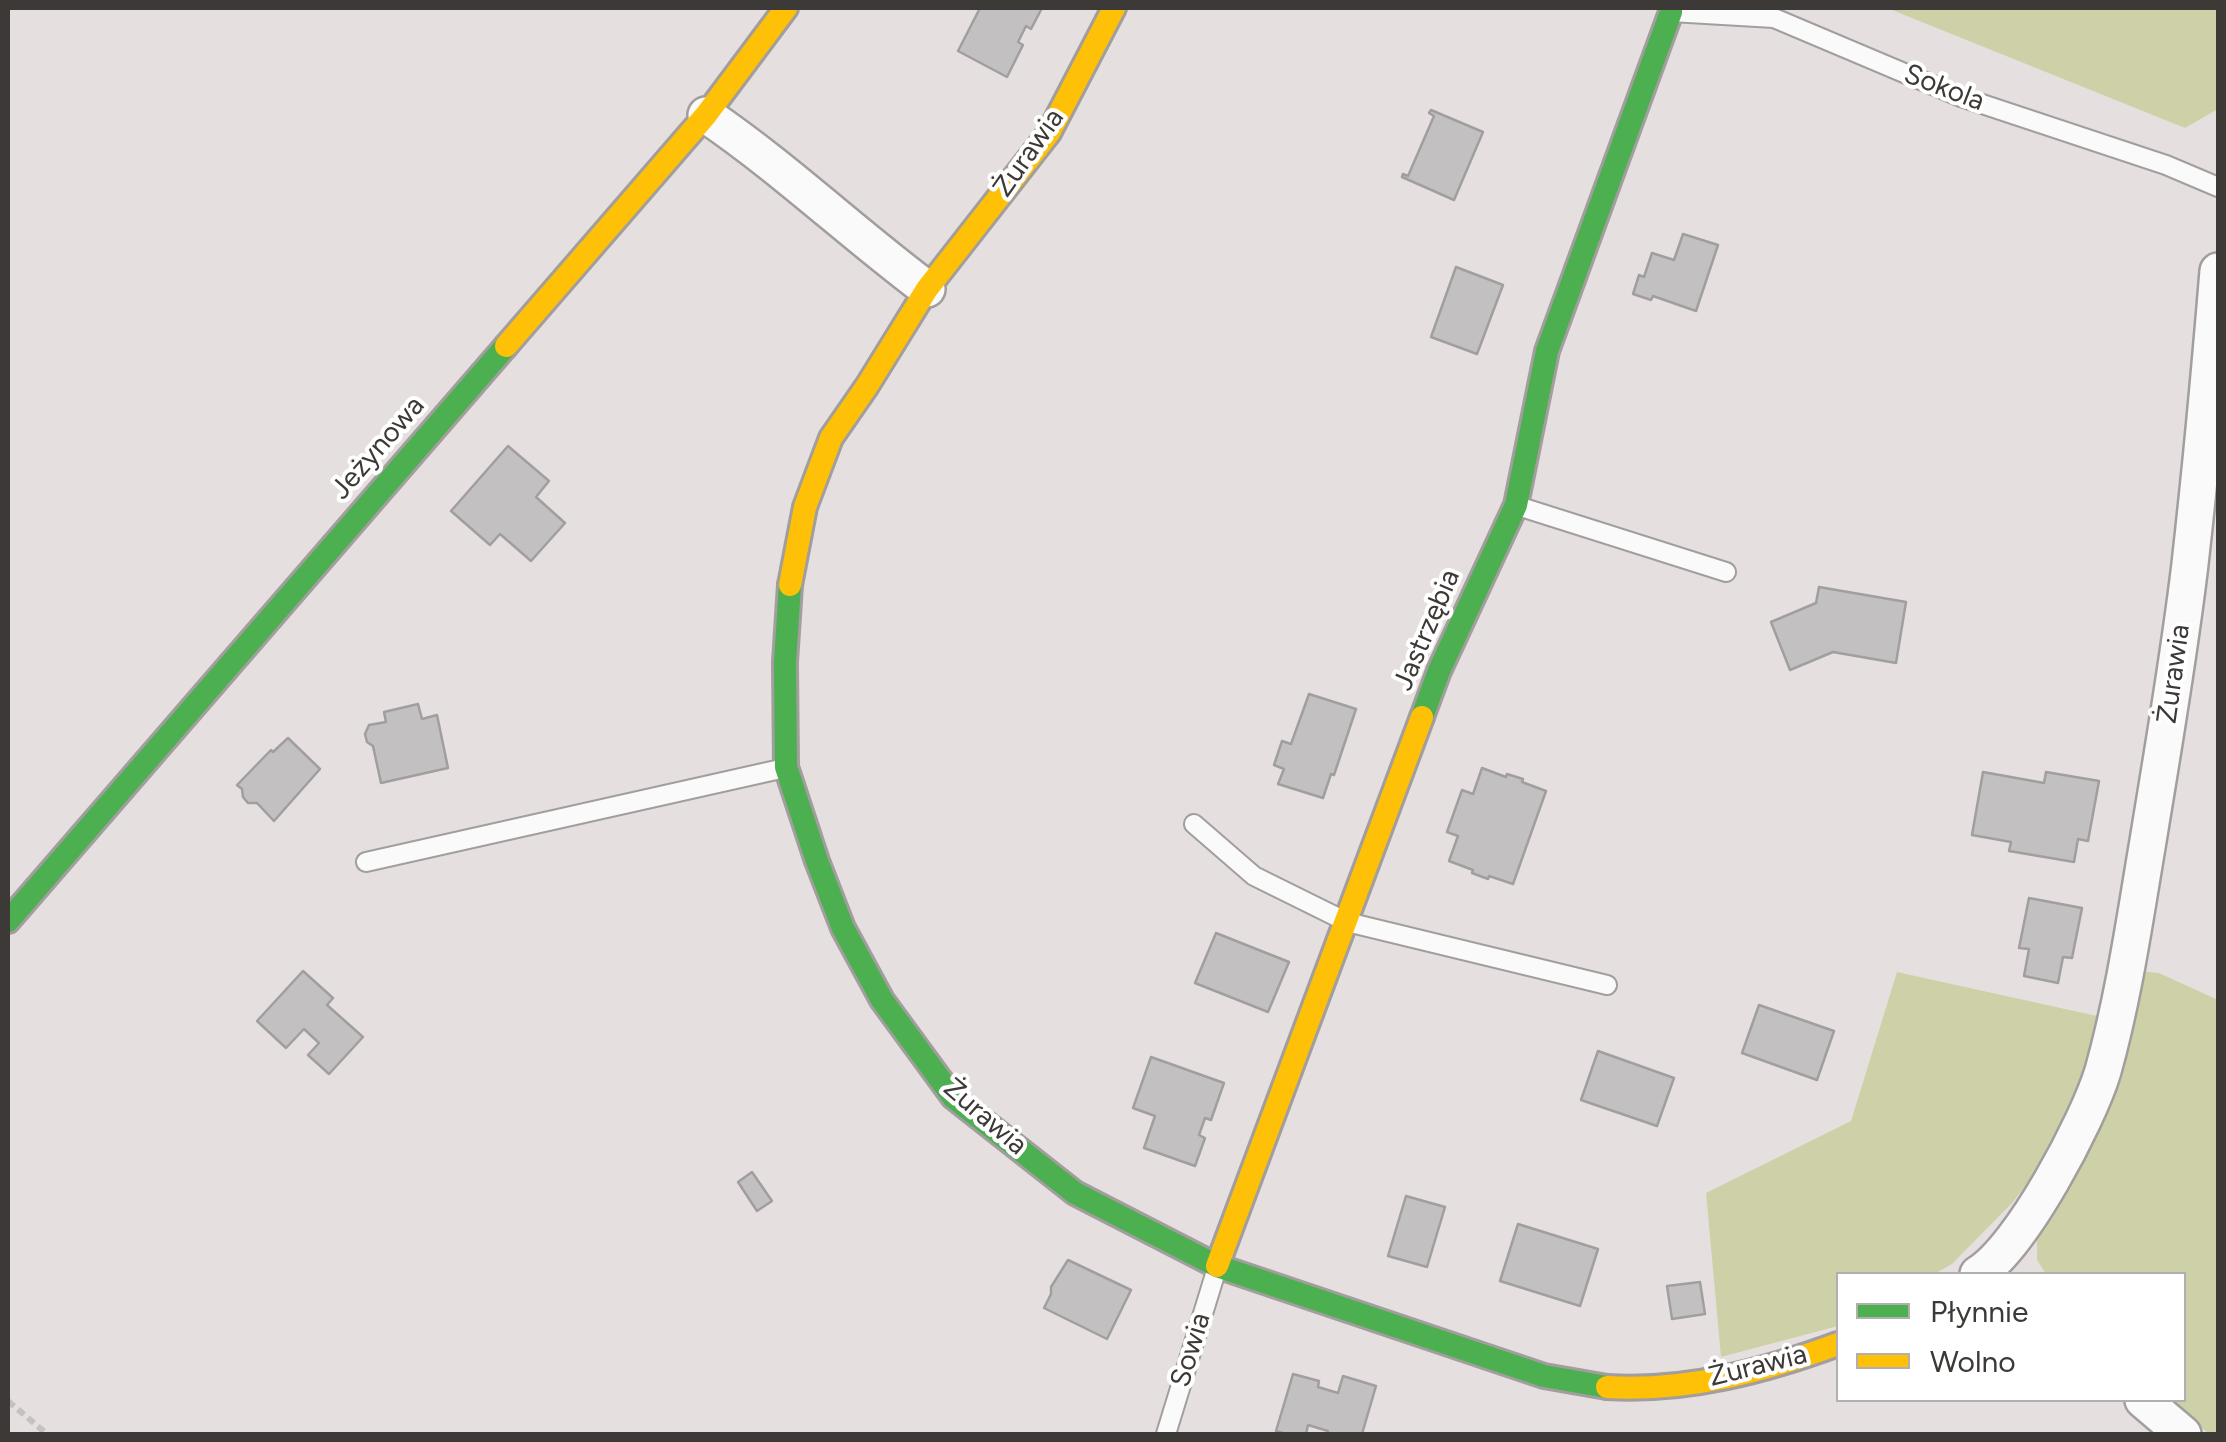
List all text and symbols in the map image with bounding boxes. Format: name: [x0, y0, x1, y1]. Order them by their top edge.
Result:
street label: Sokola: [1899, 57, 1989, 119]
street label: Żurawia: [987, 102, 1071, 204]
street label: Jeżynowa: [324, 390, 432, 506]
street label: Jastrzębia: [1387, 565, 1467, 695]
street label: Żurawia: [2150, 622, 2198, 726]
street label: Żurawia: [936, 1072, 1034, 1162]
legend: [1836, 1272, 2186, 1402]
text: Płynnie: [1930, 1293, 2028, 1330]
street label: Sowia: [1164, 1309, 1218, 1391]
street label: Żurawia: [1706, 1338, 1810, 1394]
text: Wolno: [1930, 1343, 2016, 1380]

